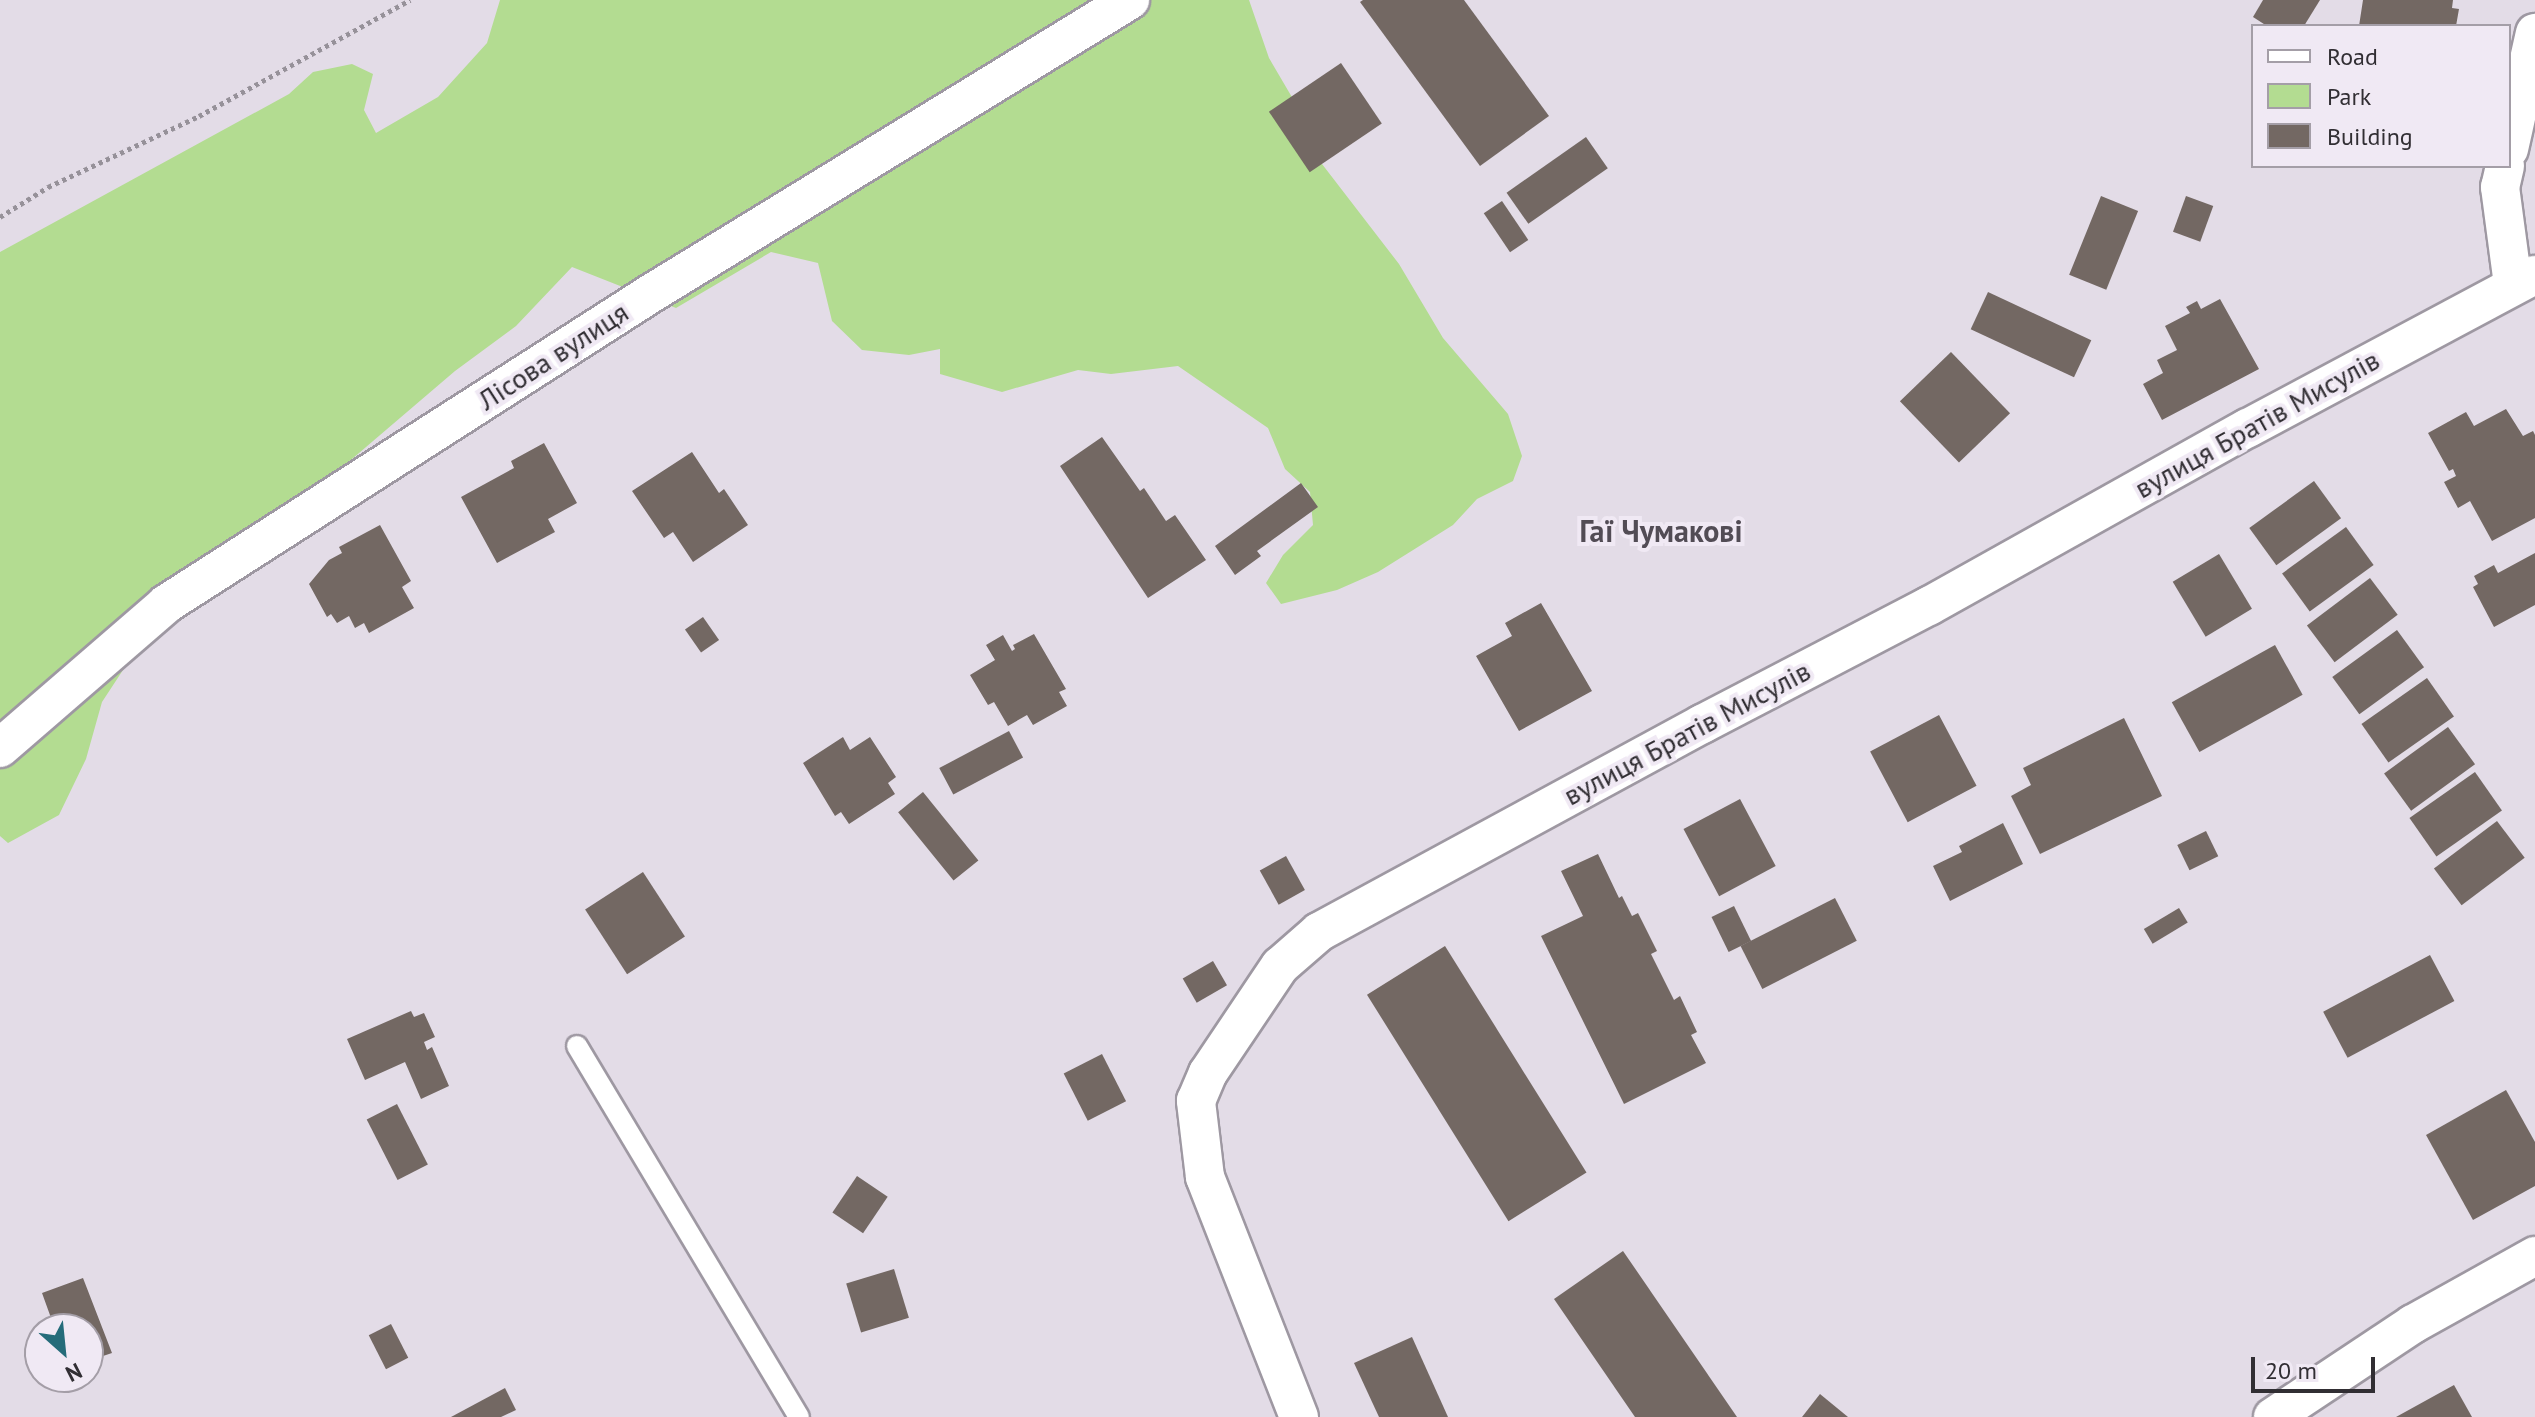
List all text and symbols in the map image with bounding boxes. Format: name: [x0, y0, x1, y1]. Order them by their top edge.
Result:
legend: [2251, 24, 2511, 168]
text: Road: [2327, 41, 2378, 72]
text: Park: [2327, 81, 2371, 112]
text: Building: [2327, 121, 2413, 152]
street label: Лісова вулиця: [472, 295, 634, 417]
street label: вулиця Братів Мисулів: [2129, 343, 2385, 505]
district label: Гаї Чумакові: [1579, 513, 1743, 549]
street label: вулиця Братів Мисулів: [1558, 654, 1816, 812]
north arrow: [24, 1313, 104, 1393]
scale bar: [2255, 1341, 2379, 1391]
text: 20 m: [2265, 1355, 2317, 1386]
text: N: [61, 1357, 87, 1388]

